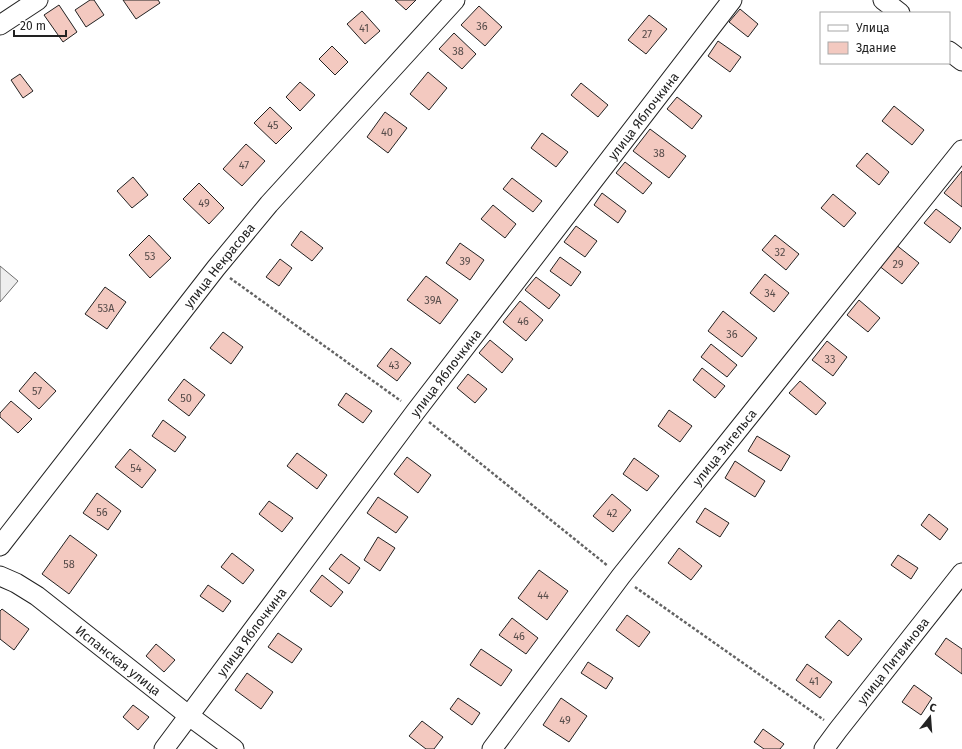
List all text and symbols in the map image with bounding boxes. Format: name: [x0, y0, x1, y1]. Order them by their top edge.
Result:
scale bar: [14, 12, 66, 38]
legend: [820, 12, 950, 64]
text: 20 m: [20, 19, 46, 33]
house number: 36: [476, 20, 488, 33]
text: Улица: [856, 21, 890, 35]
house number: 41: [359, 22, 369, 35]
house number: 27: [642, 28, 652, 41]
text: Здание: [856, 41, 896, 55]
house number: 38: [452, 45, 464, 58]
street label: улица Яблочкина: [605, 69, 682, 163]
house number: 45: [267, 119, 279, 132]
house number: 40: [381, 126, 393, 139]
house number: 38: [653, 147, 665, 160]
house number: 47: [239, 159, 249, 172]
house number: 49: [198, 197, 210, 210]
street label: улица Некрасова: [181, 220, 258, 311]
house number: 32: [775, 246, 785, 259]
house number: 53: [145, 250, 155, 263]
house number: 39: [459, 255, 471, 268]
house number: 29: [892, 258, 904, 271]
house number: 34: [764, 287, 776, 300]
house number: 39А: [424, 294, 442, 307]
house number: 53А: [97, 302, 115, 315]
house number: 46: [517, 315, 529, 328]
street label: улица Яблочкина: [407, 326, 484, 420]
house number: 36: [726, 328, 738, 341]
house number: 33: [825, 353, 835, 366]
house number: 43: [388, 359, 400, 372]
house number: 57: [32, 385, 42, 398]
house number: 50: [180, 392, 192, 405]
street label: улица Энгельса: [689, 406, 760, 489]
house number: 54: [130, 462, 142, 475]
house number: 56: [96, 506, 108, 519]
house number: 42: [606, 507, 618, 520]
house number: 58: [63, 558, 75, 571]
street label: улица Яблочкина: [214, 585, 290, 679]
house number: 44: [537, 589, 549, 602]
street label: улица Литвинова: [854, 614, 932, 707]
street label: Испанская улица: [73, 622, 164, 699]
house number: 46: [513, 630, 525, 643]
house number: 41: [809, 675, 819, 688]
north arrow: [910, 697, 950, 737]
text: С: [928, 701, 938, 715]
house number: 49: [559, 714, 571, 727]

